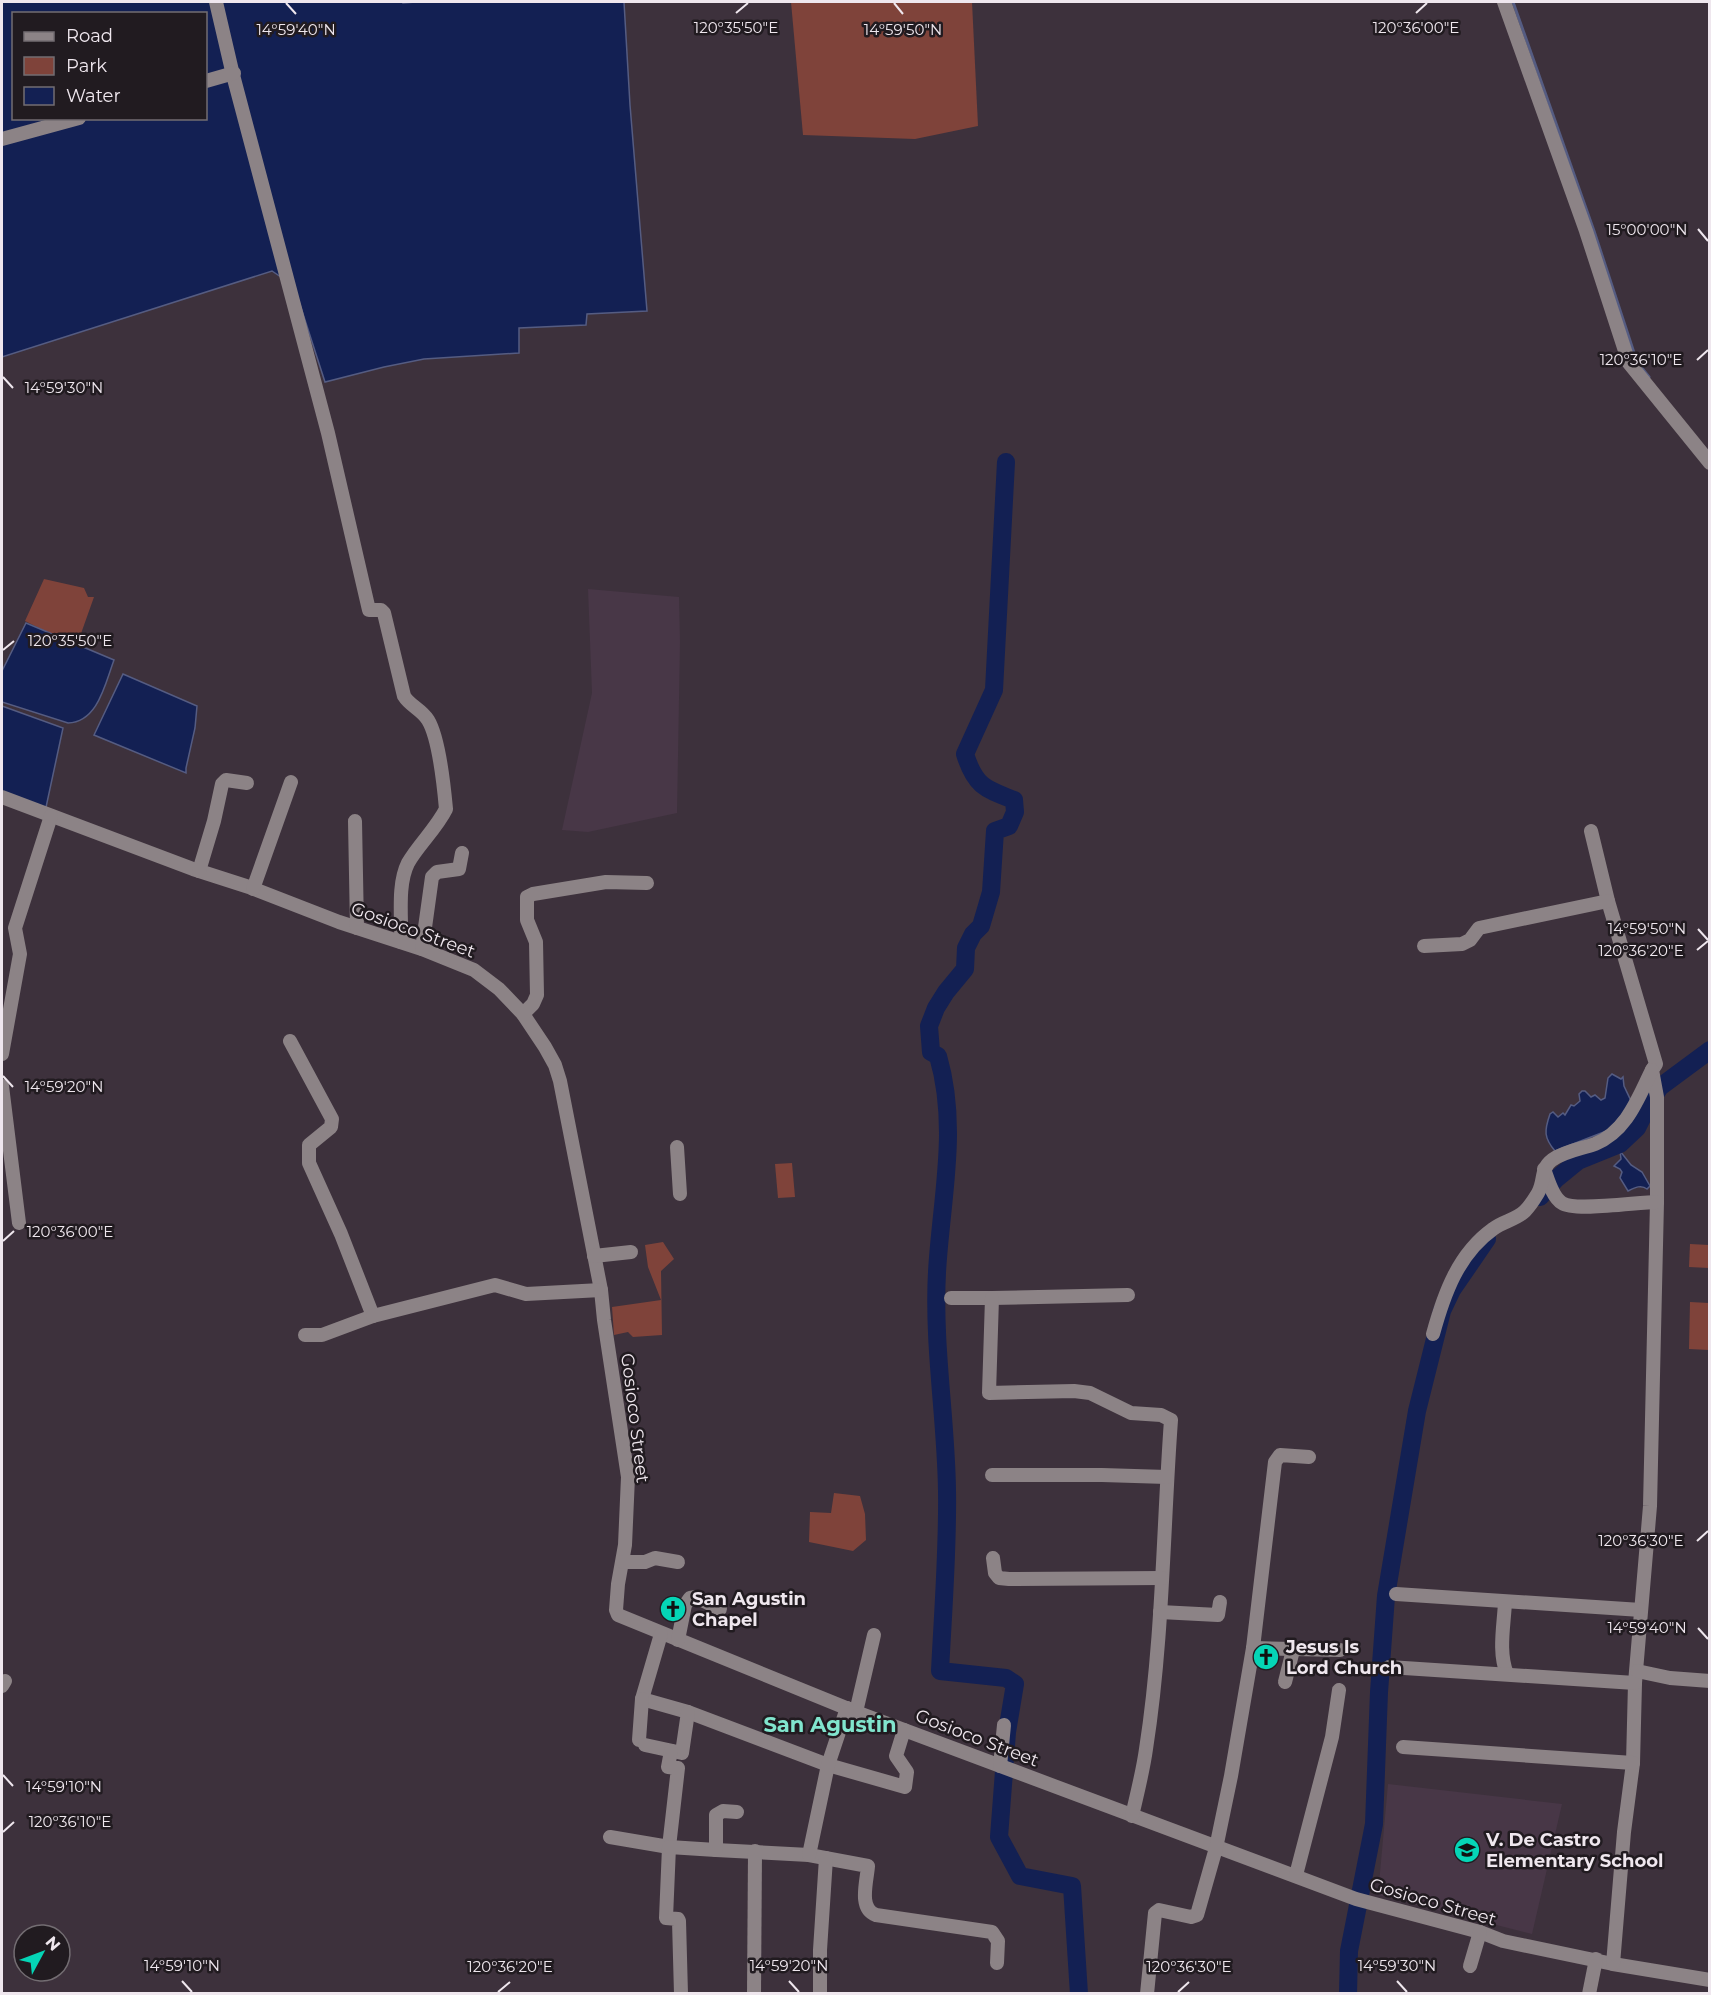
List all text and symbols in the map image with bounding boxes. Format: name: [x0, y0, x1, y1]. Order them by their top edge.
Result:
legend: [12, 12, 207, 120]
text: 120°35'50"E: [694, 18, 778, 37]
text: 120°36'00"E: [1373, 18, 1459, 37]
text: 14°59'40"N: [256, 20, 336, 39]
text: 14°59'50"N: [864, 20, 942, 39]
text: Road: [66, 25, 113, 47]
text: Park: [66, 55, 107, 77]
text: Water: [66, 85, 121, 107]
text: 15°00'00"N: [1607, 220, 1687, 239]
text: 120°36'10"E: [1600, 350, 1682, 369]
text: 14°59'30"N: [25, 378, 103, 397]
text: 120°35'50"E: [28, 631, 112, 650]
street label: Gosioco Street: [348, 897, 478, 963]
text: 14°59'50"N: [1608, 919, 1686, 938]
text: 120°36'20"E: [1598, 941, 1684, 960]
text: 14°59'20"N: [25, 1077, 103, 1096]
text: 120°36'00"E: [27, 1222, 113, 1241]
street label: Gosioco Street: [616, 1352, 654, 1484]
text: 120°36'30"E: [1598, 1531, 1684, 1550]
place label: San Agustin Chapel: [692, 1588, 806, 1631]
church icon: San Agustin Chapel: [658, 1594, 688, 1624]
text: 14°59'40"N: [1607, 1618, 1687, 1637]
place label: Jesus Is Lord Church: [1285, 1636, 1402, 1679]
church icon: Jesus Is Lord Church: [1251, 1642, 1281, 1672]
street label: Gosioco Street: [912, 1704, 1042, 1772]
district label: San Agustin: [763, 1712, 897, 1737]
text: 14°59'10"N: [26, 1777, 102, 1796]
text: 120°36'10"E: [29, 1812, 111, 1831]
place label: V. De Castro Elementary School: [1485, 1829, 1663, 1872]
school or university icon: V. De Castro Elementary School: [1452, 1835, 1482, 1865]
street label: Gosioco Street: [1367, 1873, 1499, 1931]
north arrow: [12, 1923, 72, 1983]
text: N: [42, 1932, 64, 1955]
text: 14°59'10"N: [144, 1956, 220, 1975]
text: 14°59'20"N: [750, 1956, 828, 1975]
text: 14°59'30"N: [1358, 1956, 1436, 1975]
text: 120°36'20"E: [467, 1957, 553, 1976]
text: 120°36'30"E: [1146, 1957, 1232, 1976]

